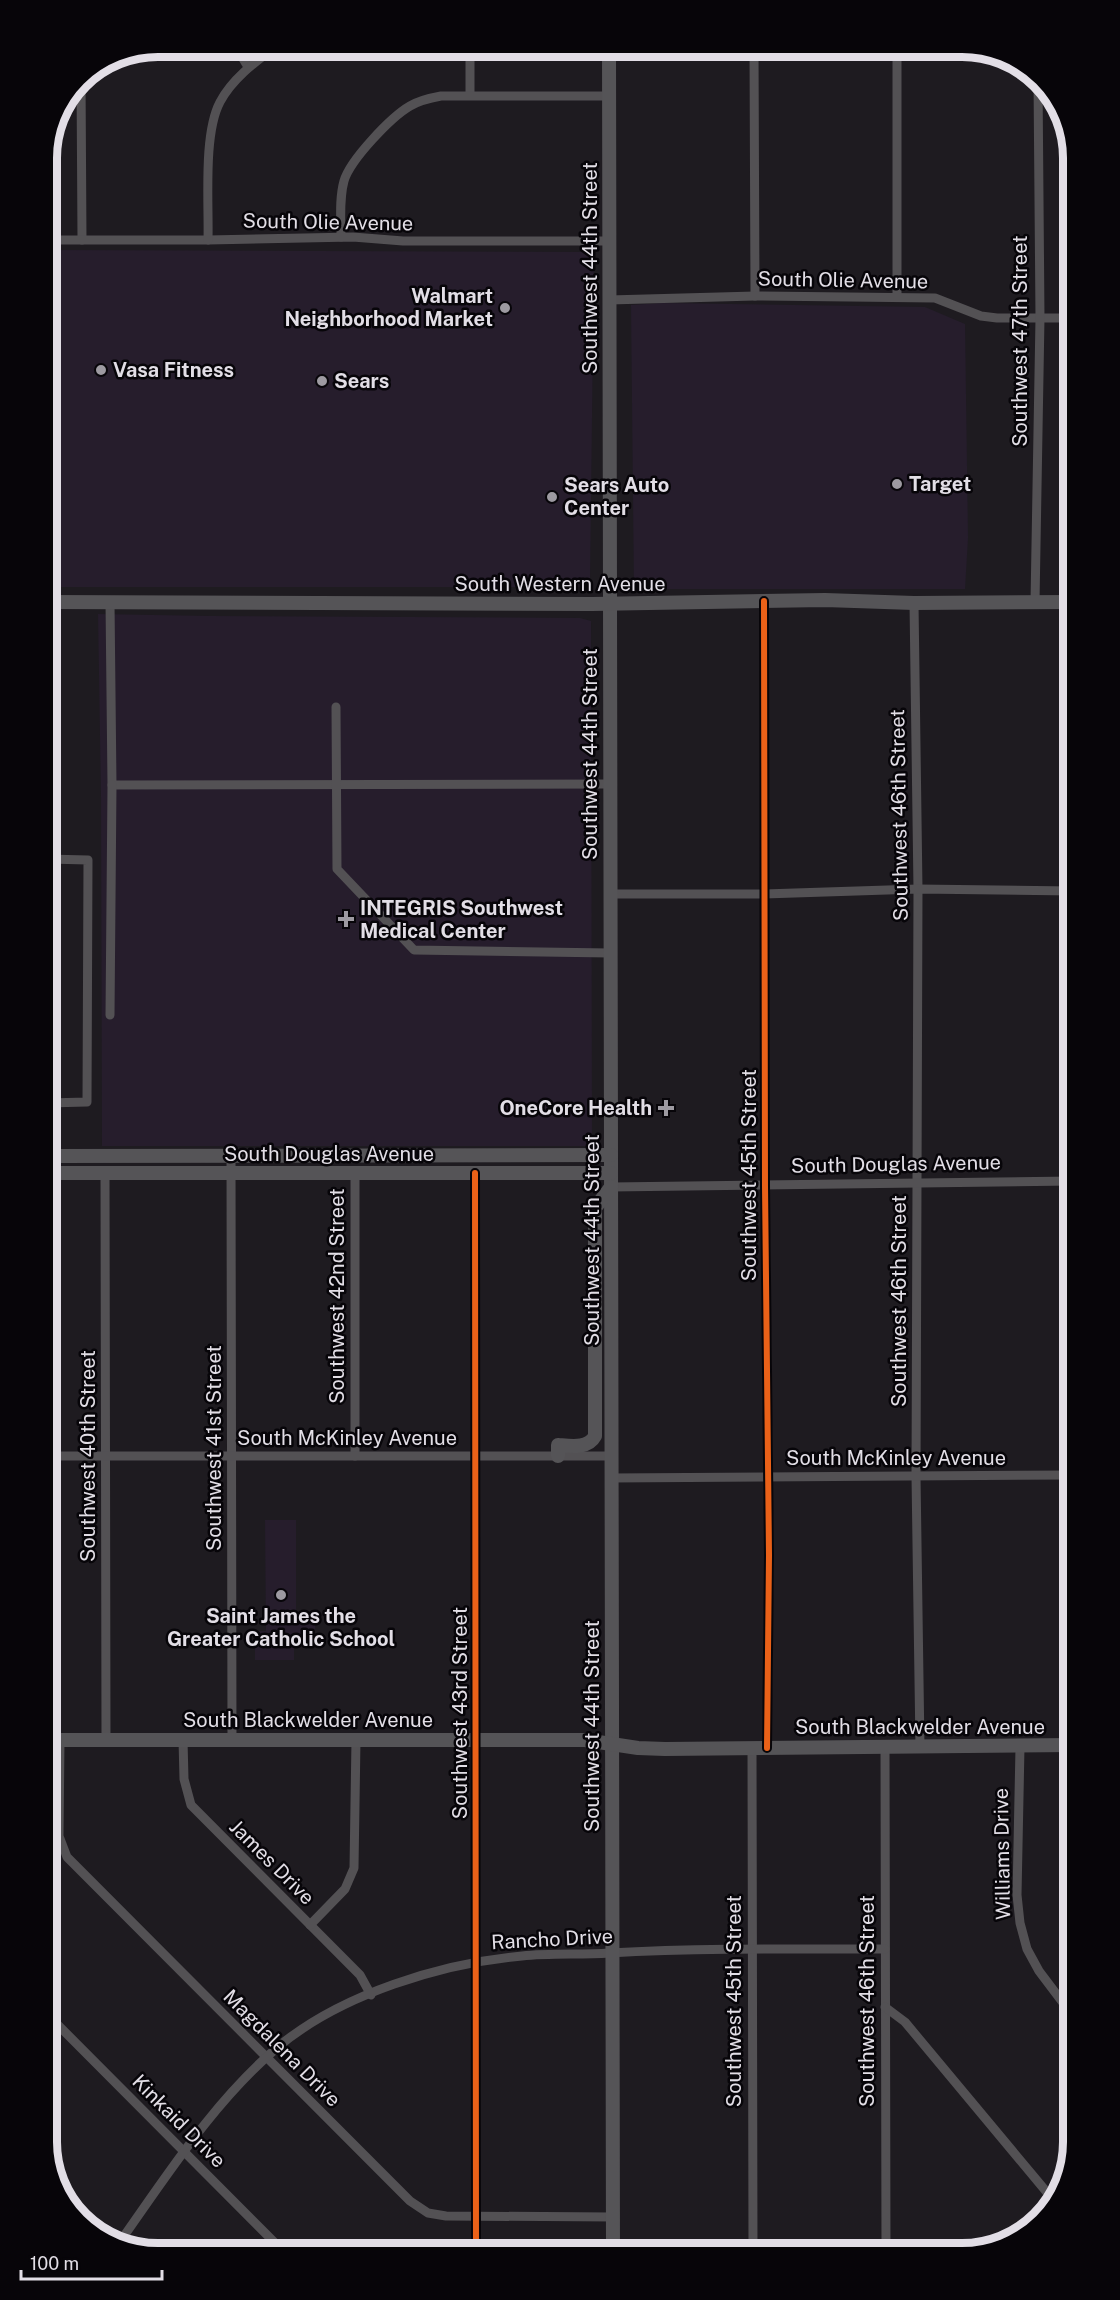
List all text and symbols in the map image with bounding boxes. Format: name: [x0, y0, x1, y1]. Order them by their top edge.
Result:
street label: Southwest 44th Street: [578, 162, 602, 374]
street label: South Olie Avenue: [242, 209, 414, 235]
street label: Southwest 47th Street: [1008, 235, 1032, 447]
street label: South Olie Avenue: [757, 267, 929, 293]
place label: Walmart Neighborhood Market: [284, 284, 493, 331]
marker: Walmart Neighborhood Market: [498, 301, 512, 315]
place label: Vasa Fitness: [113, 358, 234, 382]
marker: Vasa Fitness: [94, 363, 108, 377]
place label: Sears: [334, 369, 389, 393]
marker: Sears: [315, 374, 329, 388]
place label: Target: [909, 472, 971, 496]
place label: Sears Auto Center: [564, 473, 669, 520]
marker: Target: [890, 477, 904, 491]
marker: Sears Auto Center: [545, 490, 559, 504]
street label: South Western Avenue: [454, 572, 666, 596]
street label: Southwest 44th Street: [578, 648, 602, 860]
street label: Southwest 46th Street: [885, 709, 913, 921]
place label: INTEGRIS Southwest Medical Center: [360, 896, 563, 943]
marker: INTEGRIS Southwest Medical Center: [337, 910, 355, 928]
street label: Southwest 45th Street: [737, 1069, 761, 1281]
place label: OneCore Health: [500, 1096, 652, 1120]
marker: OneCore Health: [657, 1099, 675, 1117]
street label: Southwest 44th Street: [580, 1134, 604, 1346]
street label: South Douglas Avenue: [224, 1142, 434, 1166]
street label: South Douglas Avenue: [791, 1150, 1001, 1178]
street label: Southwest 42nd Street: [325, 1188, 349, 1404]
street label: Southwest 46th Street: [887, 1195, 911, 1407]
street label: Southwest 41st Street: [202, 1345, 226, 1551]
street label: Southwest 40th Street: [76, 1350, 100, 1562]
street label: South McKinley Avenue: [237, 1426, 457, 1450]
street label: South McKinley Avenue: [786, 1446, 1006, 1470]
marker: Saint James the Greater Catholic School: [274, 1588, 288, 1602]
place label: Saint James the Greater Catholic School: [167, 1604, 395, 1651]
street label: Southwest 43rd Street: [448, 1607, 472, 1819]
street label: Southwest 44th Street: [580, 1620, 604, 1832]
street label: South Blackwelder Avenue: [183, 1708, 433, 1732]
street label: South Blackwelder Avenue: [795, 1715, 1045, 1739]
street label: Williams Drive: [989, 1788, 1015, 1920]
street label: James Drive: [225, 1815, 319, 1909]
street label: Southwest 45th Street: [722, 1895, 746, 2107]
street label: Southwest 46th Street: [855, 1895, 879, 2107]
street label: Rancho Drive: [490, 1924, 614, 1954]
street label: Magdalena Drive: [218, 1984, 346, 2112]
street label: Kinkaid Drive: [127, 2069, 231, 2173]
scale bar: [21, 2243, 162, 2281]
text: 100 m: [30, 2253, 79, 2274]

